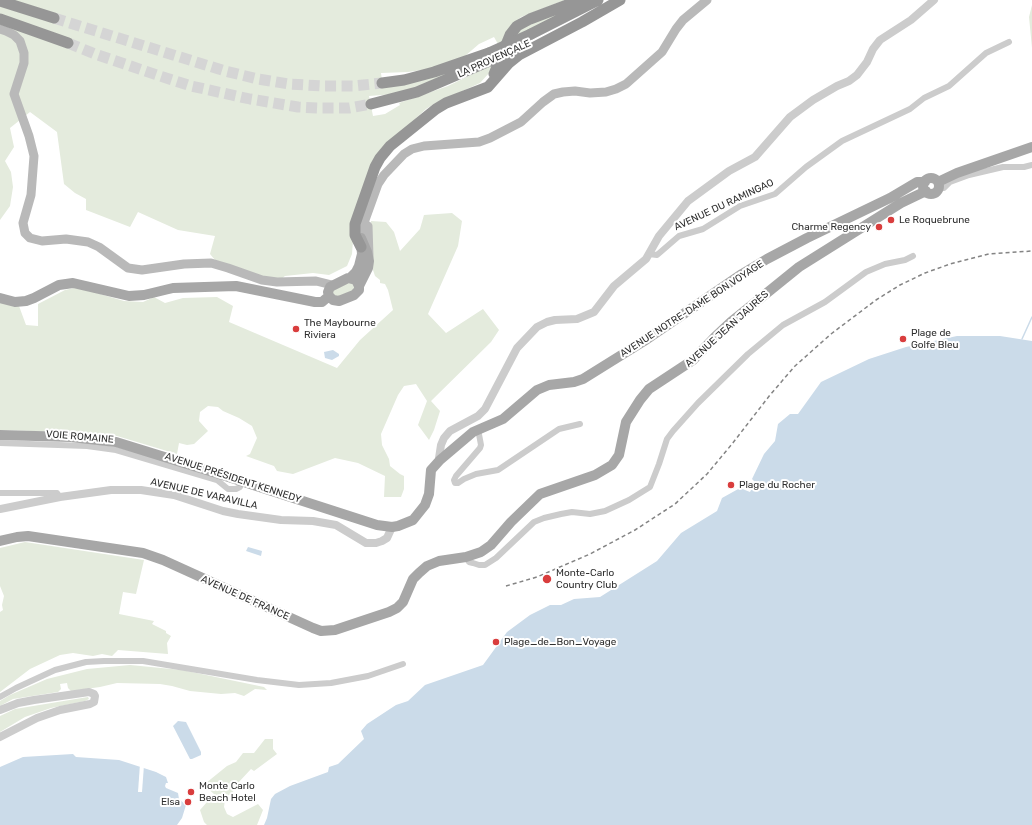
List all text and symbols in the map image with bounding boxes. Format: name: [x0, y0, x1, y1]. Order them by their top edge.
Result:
street label: LA PROVENÇALE: [456, 37, 532, 81]
street label: AVENUE DU RAMINGAO: [672, 177, 776, 233]
place label: Le Roquebrune: [899, 214, 970, 226]
marker: Le Roquebrune: [886, 215, 896, 225]
place label: Charme Regency: [791, 221, 871, 233]
marker: Charme Regency: [874, 222, 884, 232]
street label: AVENUE NOTRE-DAME BON VOYAGE: [618, 258, 766, 360]
street label: AVENUE JEAN JAURÈS: [683, 288, 771, 370]
place label: The Maybourne Riviera: [304, 317, 376, 340]
marker: The Maybourne Riviera: [291, 324, 301, 334]
place label: Plage de Golfe Bleu: [911, 327, 959, 350]
marker: Plage de Golfe Bleu: [898, 334, 908, 344]
street label: VOIE ROMAINE: [46, 428, 114, 446]
street label: AVENUE PRÉSIDENT KENNEDY: [163, 450, 303, 506]
street label: AVENUE DE VARAVILLA: [149, 476, 259, 512]
place label: Plage du Rocher: [739, 479, 815, 491]
marker: Plage du Rocher: [726, 480, 736, 490]
place label: Monte-Carlo Country Club: [556, 567, 617, 590]
street label: AVENUE DE FRANCE: [199, 573, 291, 623]
marker: Monte-Carlo Country Club: [541, 573, 553, 585]
place label: Plage_de_Bon_Voyage: [504, 636, 616, 648]
marker: Plage_de_Bon_Voyage: [491, 637, 501, 647]
place label: Monte Carlo Beach Hotel: [199, 780, 256, 804]
marker: Monte Carlo Beach Hotel: [186, 787, 196, 797]
place label: Elsa: [161, 796, 180, 808]
marker: Elsa: [183, 797, 193, 807]

